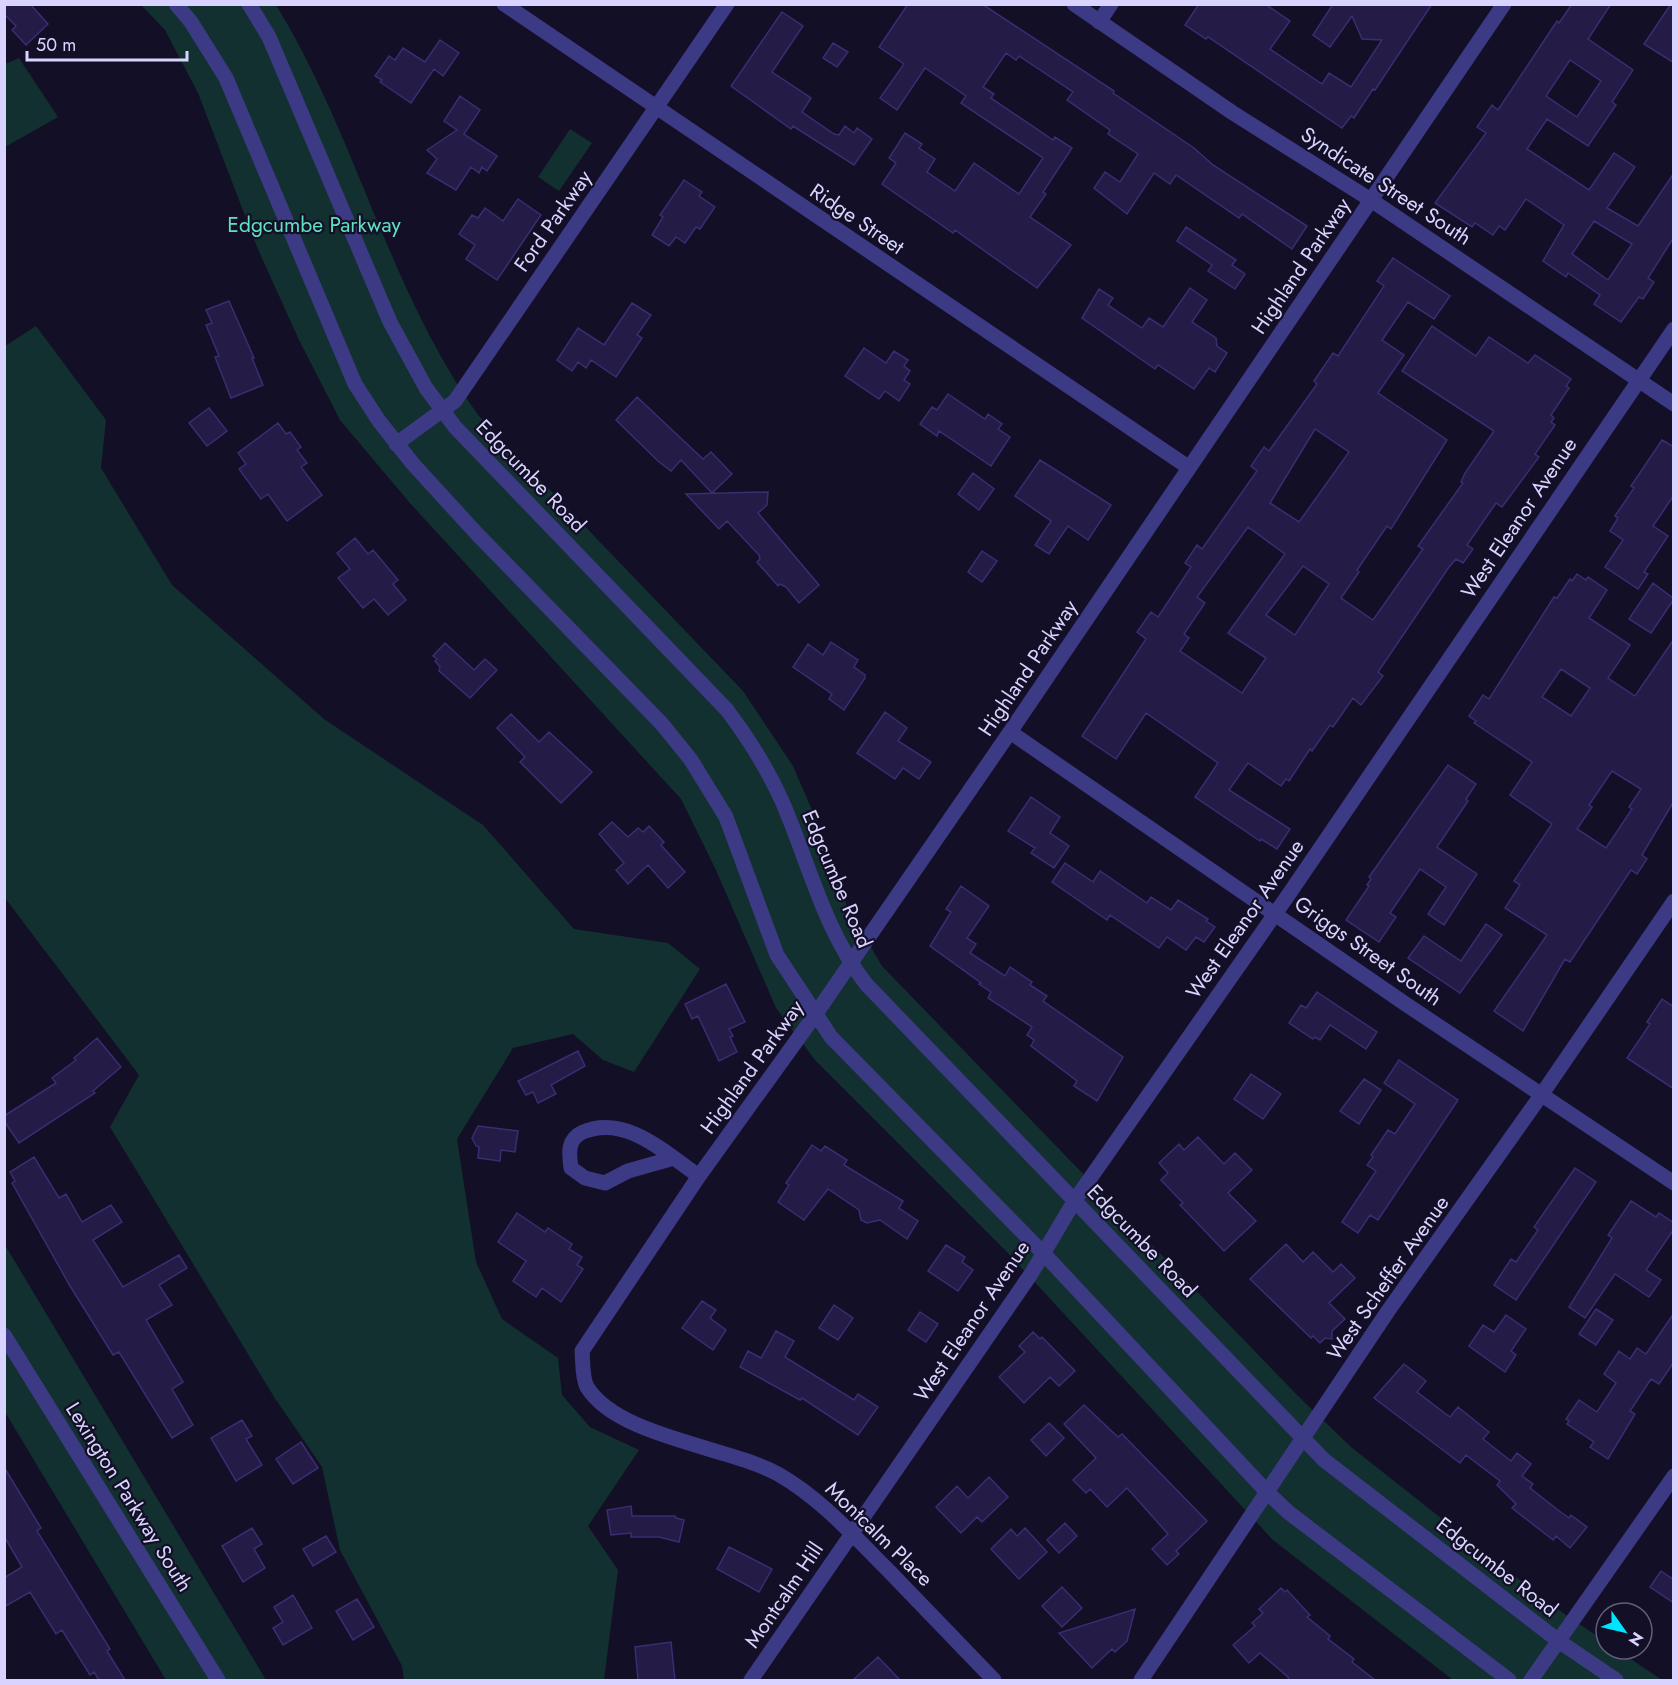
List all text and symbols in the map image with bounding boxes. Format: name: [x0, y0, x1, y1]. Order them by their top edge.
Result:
scale bar: [27, 24, 188, 62]
text: 50 m: [36, 32, 76, 58]
street label: Syndicate Street South: [1295, 120, 1477, 252]
street label: Ford Parkway: [507, 163, 600, 278]
street label: Ridge Street: [804, 176, 910, 262]
street label: Highland Parkway: [1244, 191, 1358, 340]
park label: Edgcumbe Parkway: [227, 210, 401, 240]
street label: Edgcumbe Road: [469, 413, 593, 539]
street label: West Eleanor Avenue: [1454, 431, 1584, 604]
street label: Highland Parkway: [971, 593, 1085, 742]
street label: Edgcumbe Road: [794, 805, 880, 953]
street label: West Eleanor Avenue: [1179, 833, 1311, 1005]
street label: Griggs Street South: [1288, 889, 1448, 1013]
street label: Highland Parkway: [693, 993, 811, 1140]
street label: Edgcumbe Road: [1080, 1178, 1204, 1304]
street label: West Scheffer Avenue: [1320, 1189, 1456, 1366]
street label: West Eleanor Avenue: [907, 1234, 1037, 1407]
street label: Lexington Parkway South: [58, 1396, 200, 1598]
street label: Montcalm Place: [818, 1475, 940, 1593]
street label: Edgcumbe Road: [1430, 1510, 1564, 1624]
street label: Montcalm Hill: [737, 1536, 831, 1654]
north arrow: [1594, 1601, 1654, 1661]
text: N: [1623, 1627, 1649, 1651]

